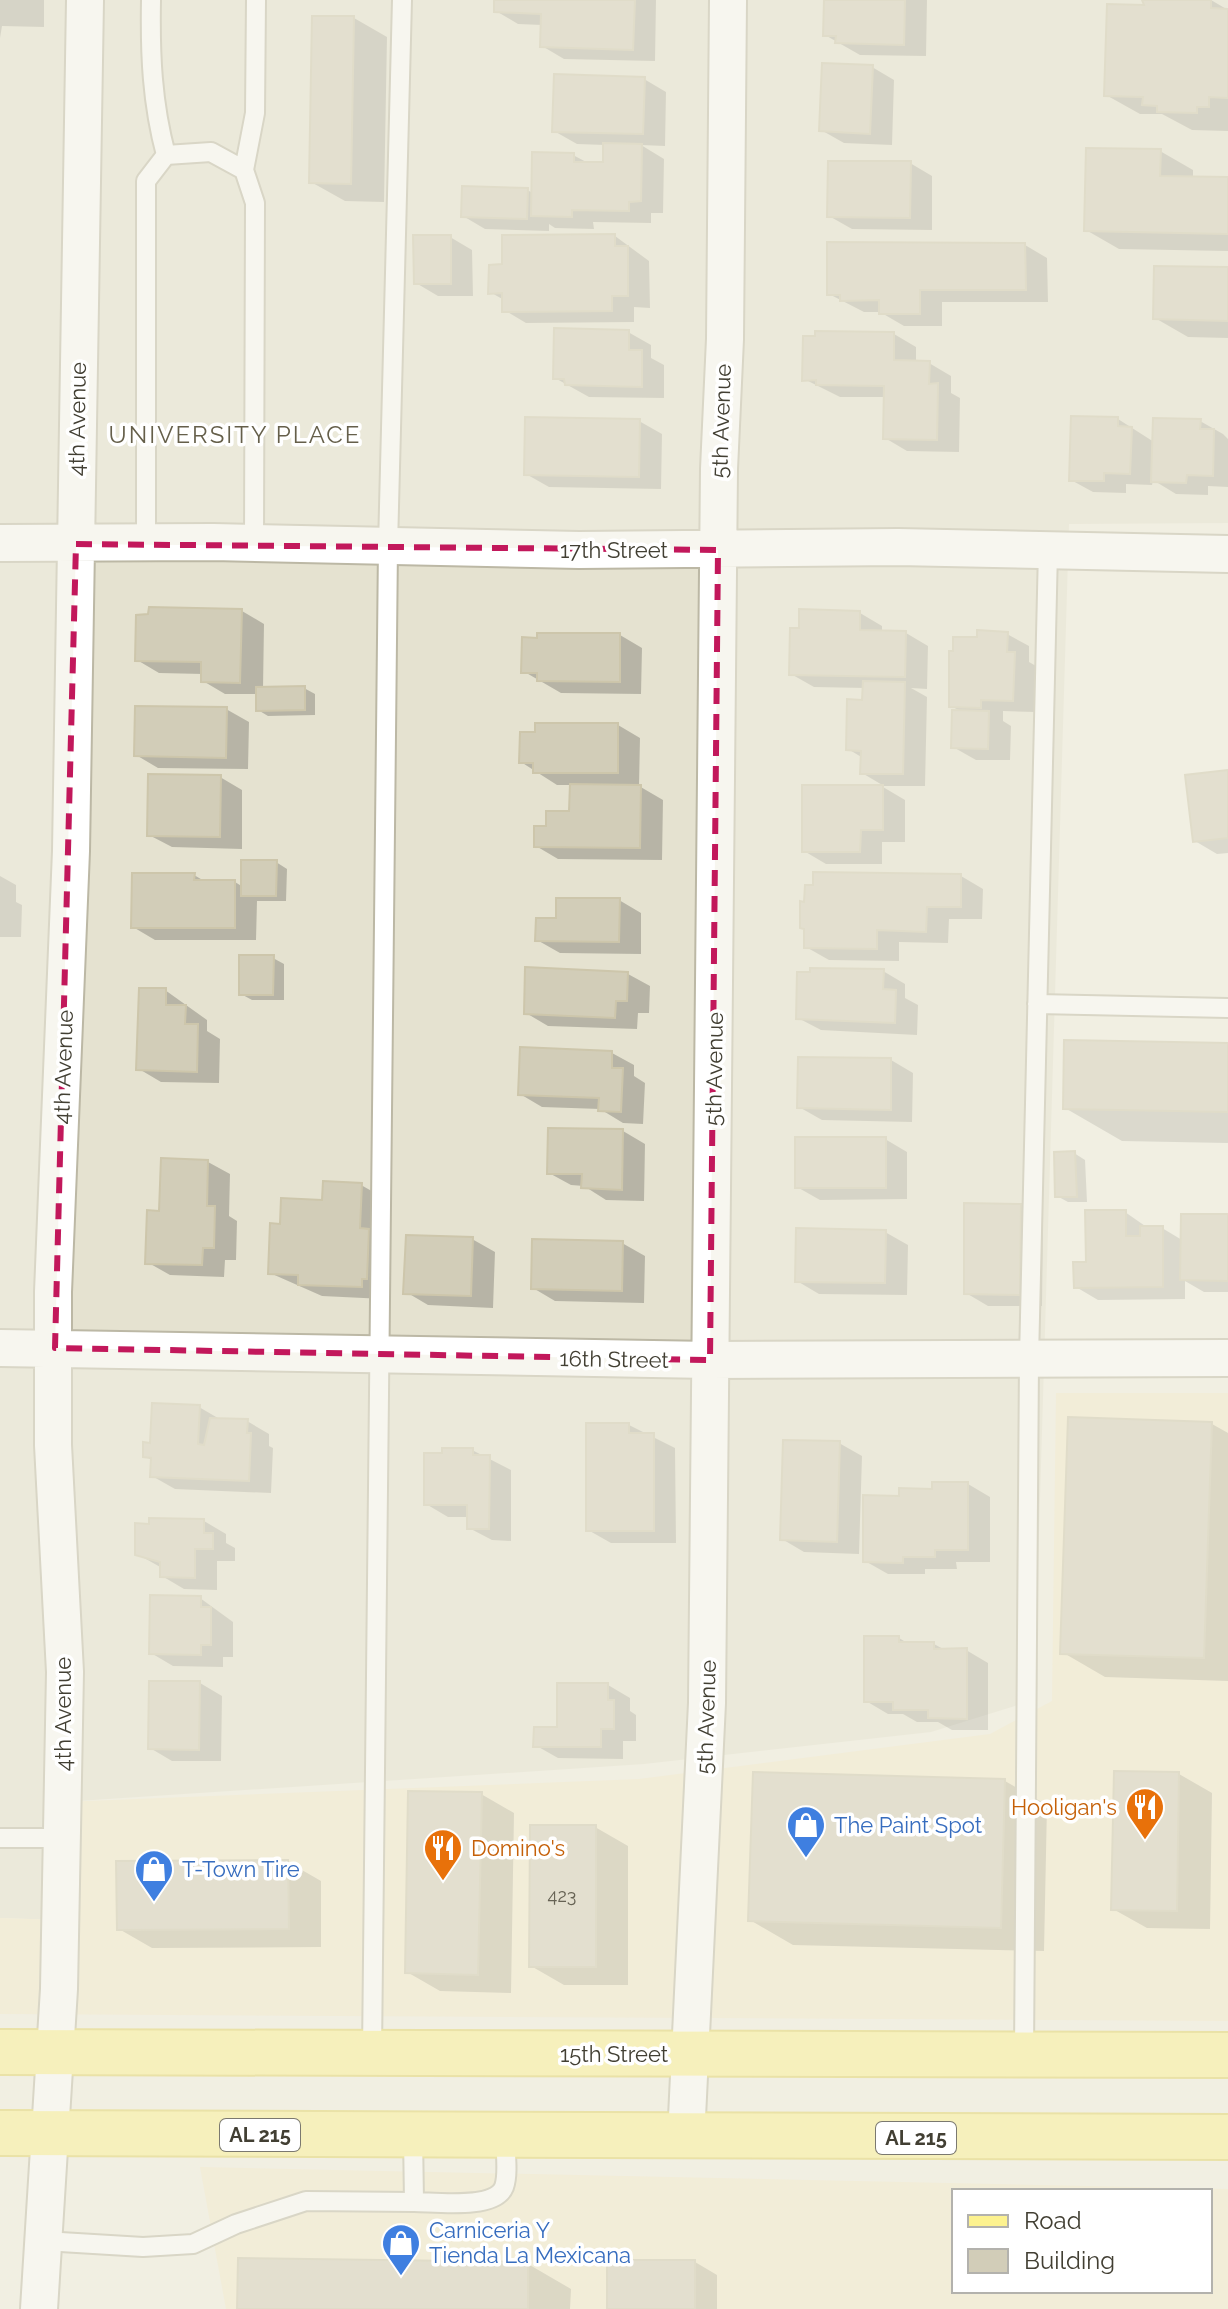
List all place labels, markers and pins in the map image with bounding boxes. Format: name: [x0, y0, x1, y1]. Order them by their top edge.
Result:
restaurant icon: Hooligan's: [1124, 1786, 1166, 1841]
place label: Hooligan's: [1011, 1794, 1117, 1820]
shop icon: The Paint Spot: [785, 1804, 827, 1859]
place label: The Paint Spot: [834, 1812, 983, 1838]
restaurant icon: Domino's: [422, 1827, 464, 1882]
place label: Domino's: [471, 1835, 565, 1861]
shop icon: T-Town Tire: [133, 1848, 175, 1903]
place label: T-Town Tire: [182, 1856, 300, 1882]
place label: Carniceria Y Tienda La Mexicana: [429, 2217, 631, 2268]
shop icon: Carniceria Y Tienda La Mexicana: [380, 2222, 422, 2277]

